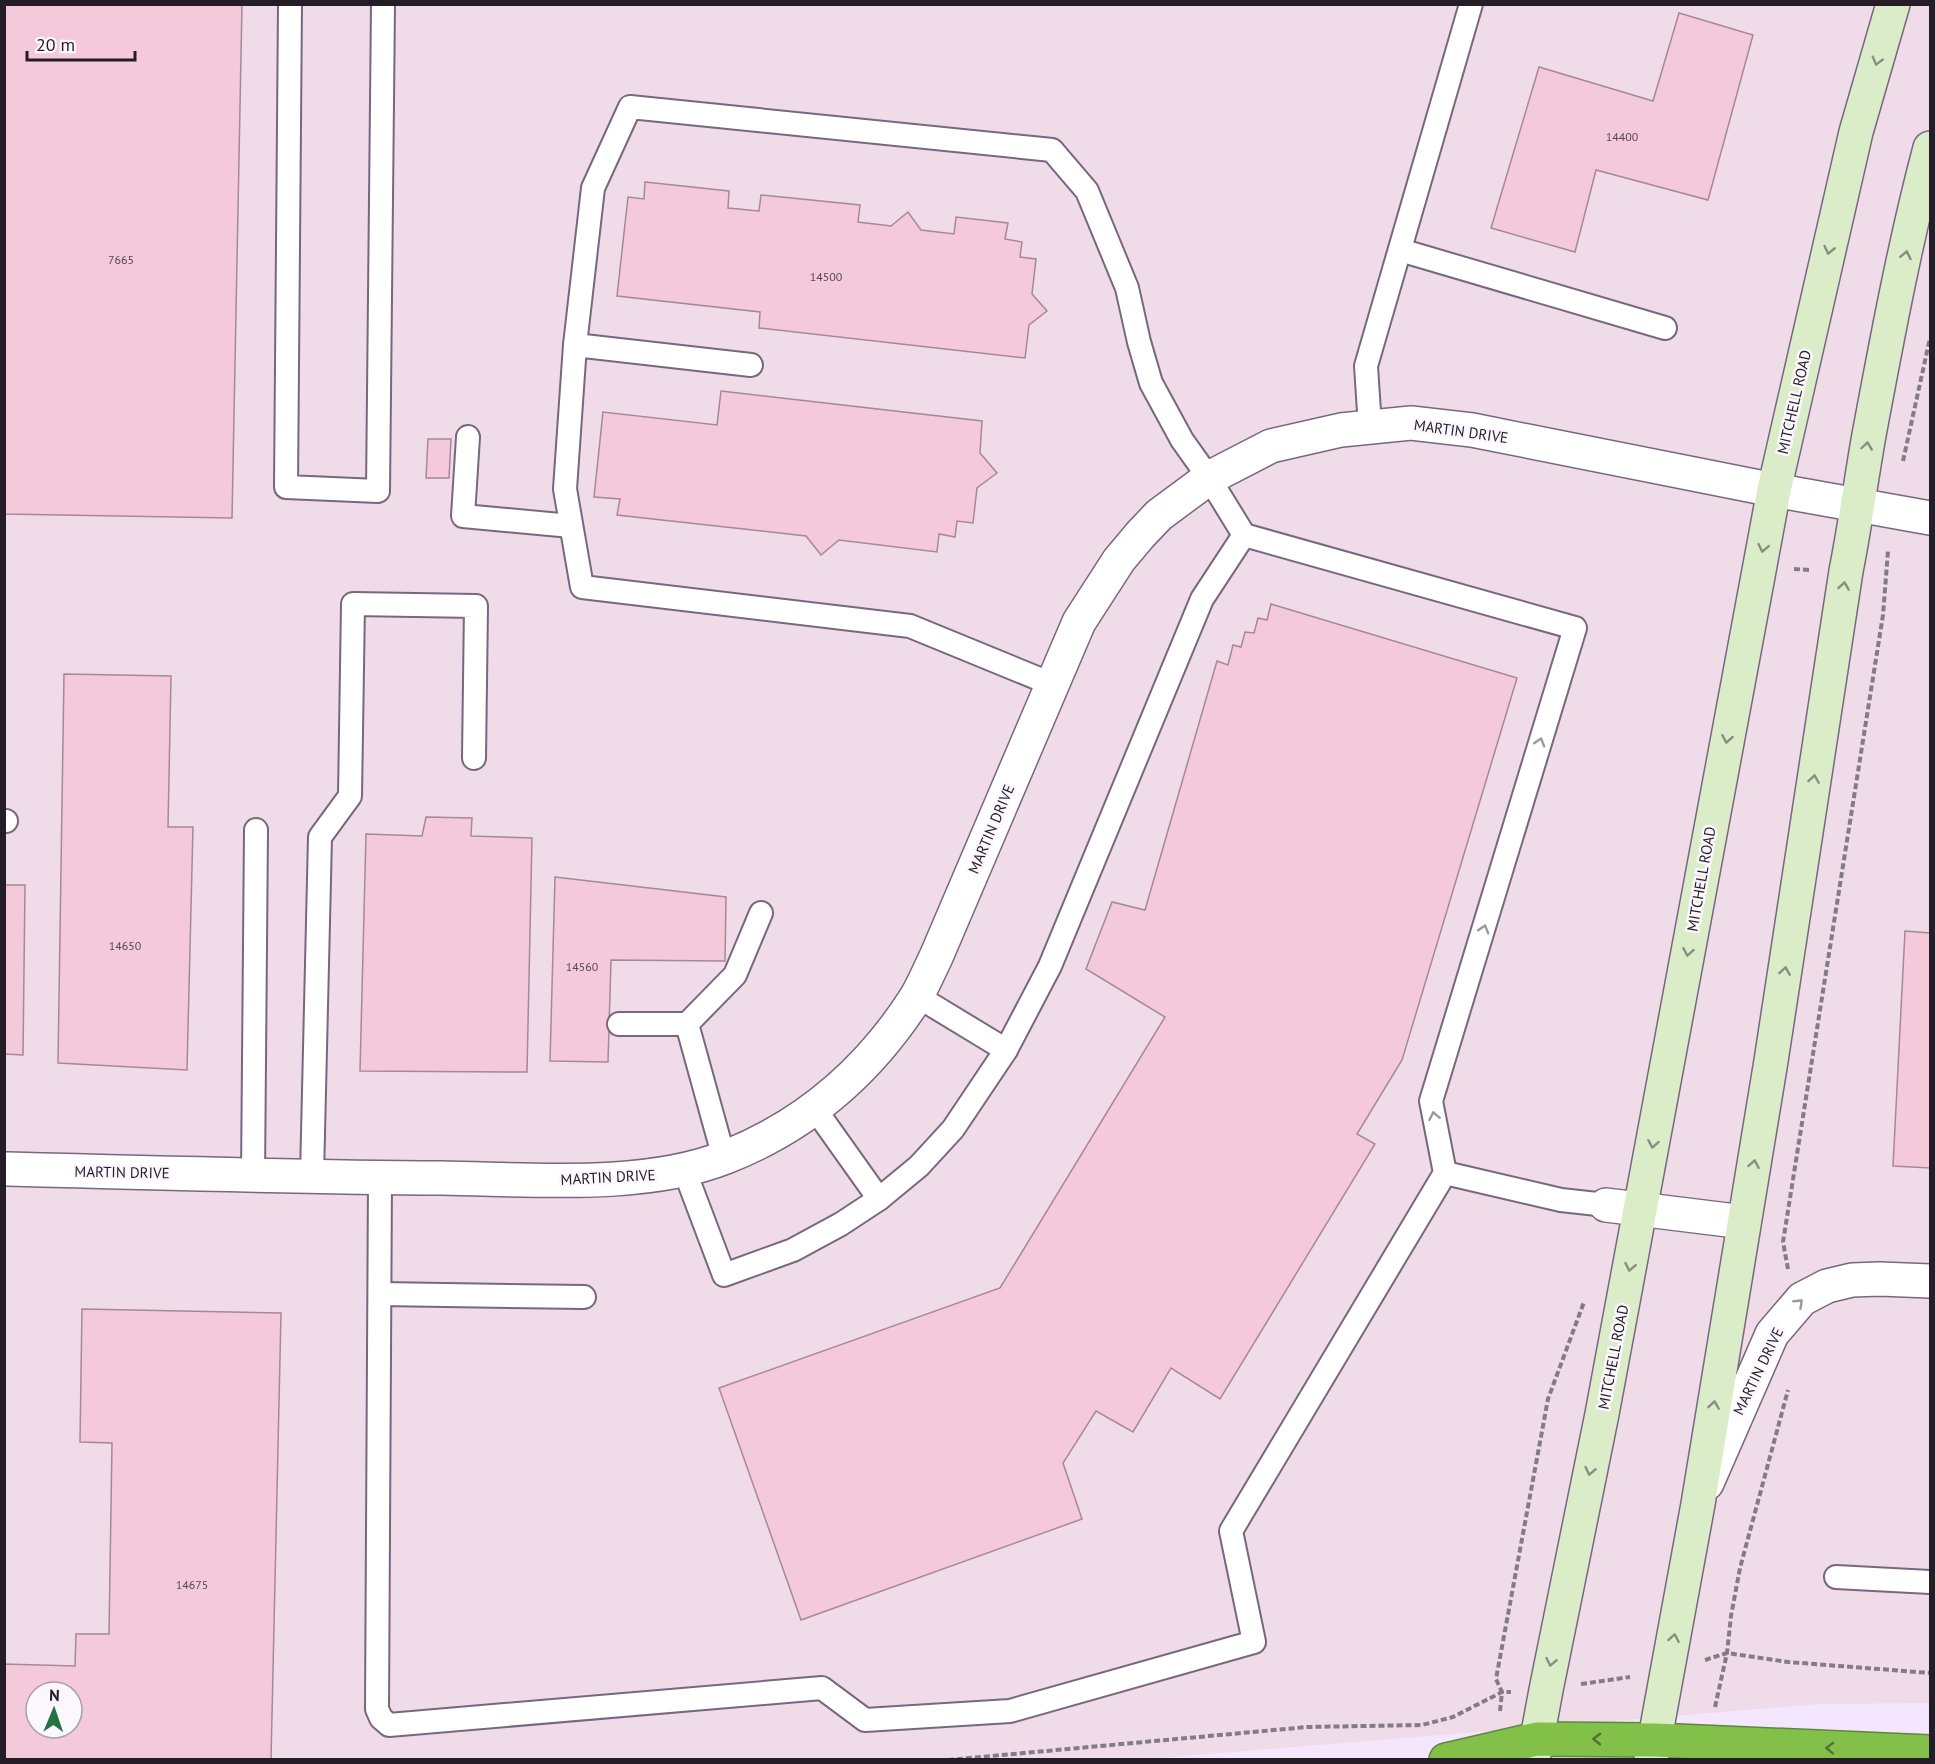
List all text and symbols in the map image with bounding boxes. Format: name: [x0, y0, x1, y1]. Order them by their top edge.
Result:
scale bar: [27, 24, 135, 62]
text: 20 m: [36, 33, 75, 56]
one-way arrow: [1872, 55, 1884, 66]
house number: 14400: [1606, 129, 1639, 144]
one-way arrow: [1824, 244, 1837, 254]
one-way arrow: [1898, 250, 1911, 260]
house number: 7665: [108, 252, 134, 267]
house number: 14500: [810, 269, 843, 284]
street label: MITCHELL ROAD: [1773, 348, 1815, 456]
street label: MARTIN DRIVE: [1413, 415, 1509, 447]
one-way arrow: [1861, 442, 1873, 451]
one-way arrow: [1757, 542, 1770, 552]
one-way arrow: [1837, 581, 1850, 591]
one-way arrow: [1721, 734, 1734, 744]
one-way arrow: [1533, 737, 1545, 748]
one-way arrow: [1808, 774, 1820, 783]
street label: MARTIN DRIVE: [964, 782, 1018, 876]
street label: MITCHELL ROAD: [1682, 825, 1720, 933]
one-way arrow: [1477, 924, 1489, 935]
house number: 14650: [109, 938, 142, 953]
one-way arrow: [1682, 947, 1695, 957]
house number: 14560: [566, 959, 599, 974]
one-way arrow: [1778, 967, 1791, 977]
one-way arrow: [1428, 1111, 1441, 1121]
one-way arrow: [1647, 1139, 1659, 1148]
one-way arrow: [1747, 1159, 1760, 1169]
street label: MARTIN DRIVE: [74, 1162, 170, 1182]
street label: MARTIN DRIVE: [560, 1165, 656, 1189]
one-way arrow: [1624, 1262, 1636, 1272]
one-way arrow: [1792, 1299, 1803, 1310]
street label: MITCHELL ROAD: [1594, 1303, 1632, 1411]
street label: MARTIN DRIVE: [1729, 1324, 1787, 1418]
one-way arrow: [1708, 1400, 1720, 1410]
one-way arrow: [1584, 1466, 1597, 1476]
house number: 14675: [176, 1577, 208, 1592]
one-way arrow: [1667, 1634, 1680, 1644]
one-way arrow: [1545, 1657, 1558, 1667]
north arrow: [24, 1680, 84, 1740]
text: N: [49, 1685, 60, 1705]
one-way arrow: [1592, 1733, 1601, 1746]
one-way arrow: [1826, 1742, 1835, 1755]

